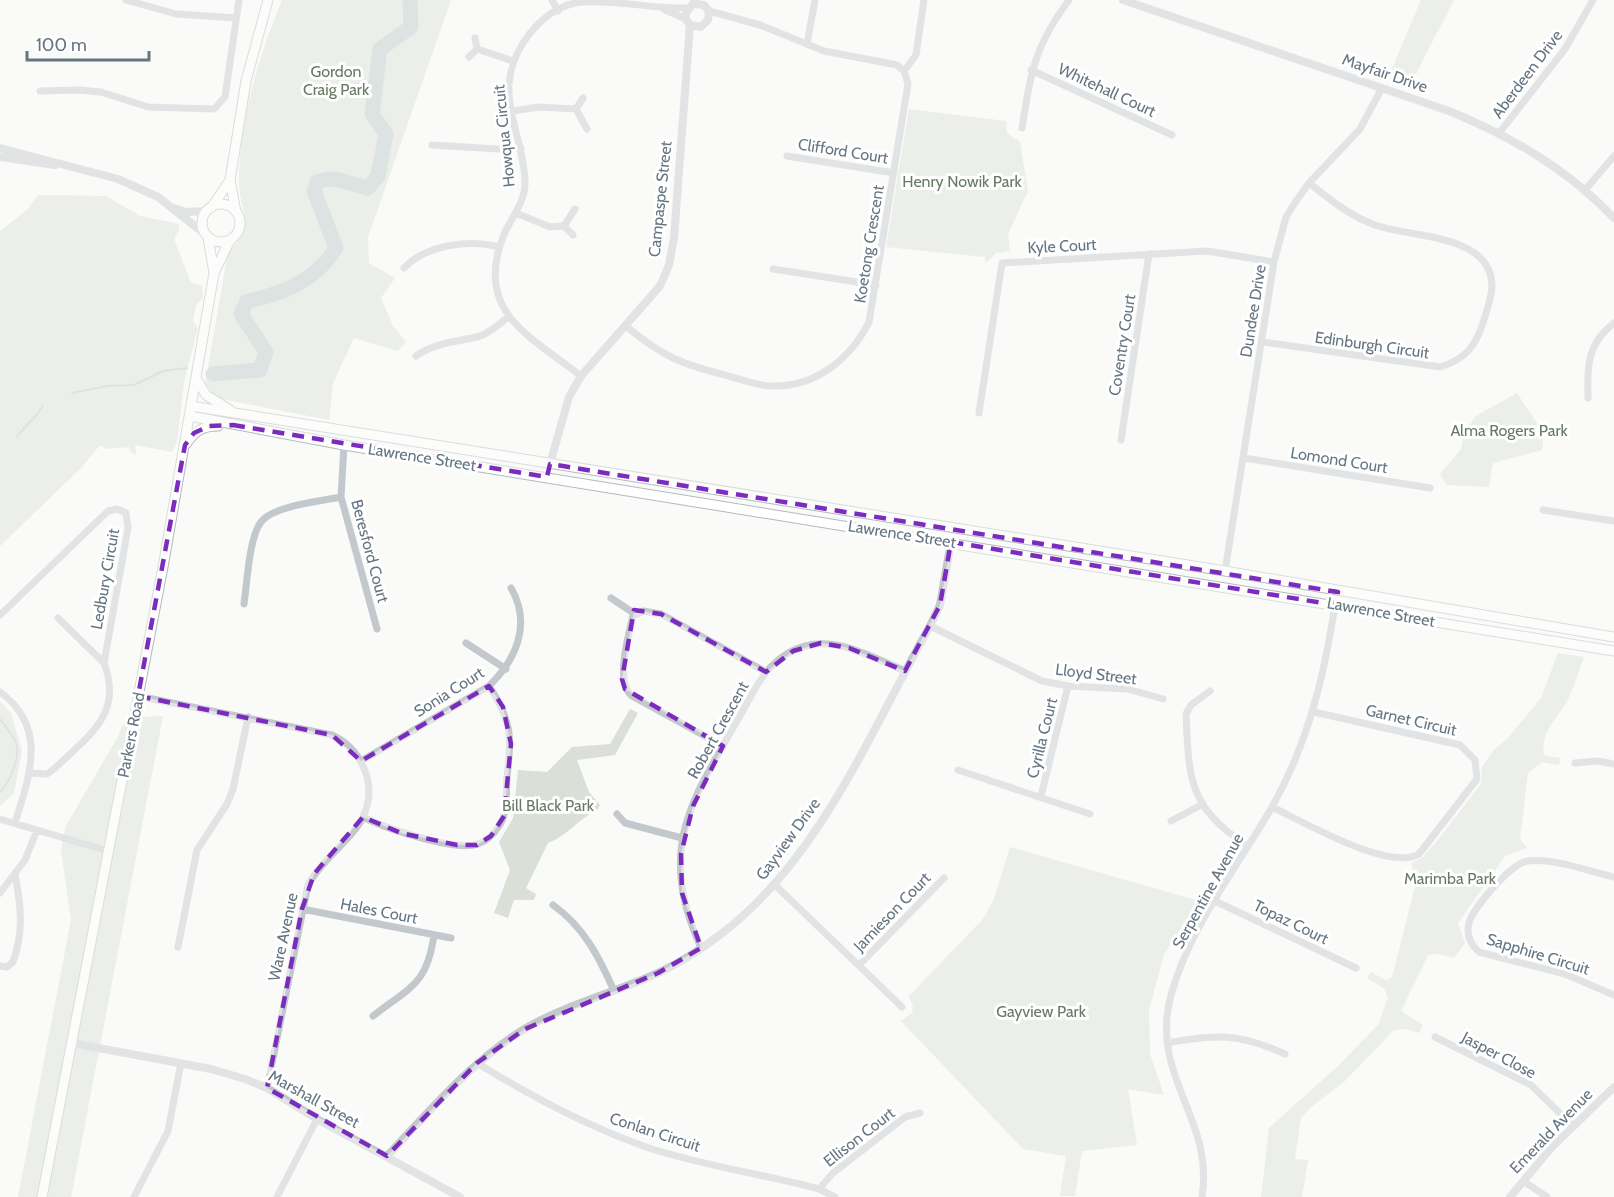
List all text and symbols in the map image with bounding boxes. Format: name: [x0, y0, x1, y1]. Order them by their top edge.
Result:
scale bar: [27, 24, 148, 62]
street label: Aberdeen Drive: [1488, 26, 1566, 122]
text: 100 m: [36, 34, 87, 56]
street label: Mayfair Drive: [1340, 50, 1430, 96]
street label: Whitehall Court: [1055, 59, 1159, 121]
park label: Gordon Craig Park: [303, 62, 370, 99]
street label: Howqua Circuit: [489, 83, 519, 188]
street label: Clifford Court: [797, 135, 890, 168]
street label: Campaspe Street: [644, 139, 676, 258]
park label: Henry Nowik Park: [902, 172, 1022, 191]
street label: Koetong Crescent: [850, 183, 888, 304]
street label: Kyle Court: [1027, 235, 1098, 257]
street label: Dundee Drive: [1236, 263, 1270, 359]
street label: Coventry Court: [1105, 292, 1139, 397]
street label: Edinburgh Circuit: [1314, 328, 1431, 363]
park label: Alma Rogers Park: [1450, 421, 1568, 440]
street label: Lawrence Street: [367, 439, 478, 475]
street label: Lomond Court: [1289, 443, 1390, 477]
street label: Beresford Court: [347, 497, 393, 605]
street label: Lawrence Street: [847, 516, 958, 552]
street label: Ledbury Circuit: [87, 527, 123, 631]
street label: Lawrence Street: [1326, 593, 1437, 631]
street label: Lloyd Street: [1054, 660, 1138, 688]
street label: Sonia Court: [410, 663, 488, 721]
street label: Robert Crescent: [683, 678, 753, 782]
street label: Parkers Road: [113, 691, 149, 779]
street label: Cyrilla Court: [1023, 695, 1061, 780]
street label: Garnet Circuit: [1364, 700, 1459, 740]
street label: Gayview Drive: [752, 794, 824, 884]
park label: Bill Black Park: [502, 796, 595, 815]
street label: Serpentine Avenue: [1168, 830, 1248, 952]
street label: Jamieson Court: [849, 868, 935, 956]
park label: Marimba Park: [1404, 869, 1497, 888]
street label: Ware Avenue: [264, 891, 302, 983]
street label: Hales Court: [339, 894, 420, 928]
street label: Topaz Court: [1250, 896, 1332, 949]
street label: Sapphire Circuit: [1484, 929, 1592, 979]
park label: Gayview Park: [996, 1002, 1087, 1021]
street label: Jasper Close: [1458, 1027, 1539, 1082]
street label: Marshall Street: [265, 1066, 363, 1132]
street label: Emerald Avenue: [1506, 1085, 1596, 1177]
street label: Ellison Court: [820, 1103, 899, 1171]
street label: Conlan Circuit: [607, 1108, 703, 1156]

